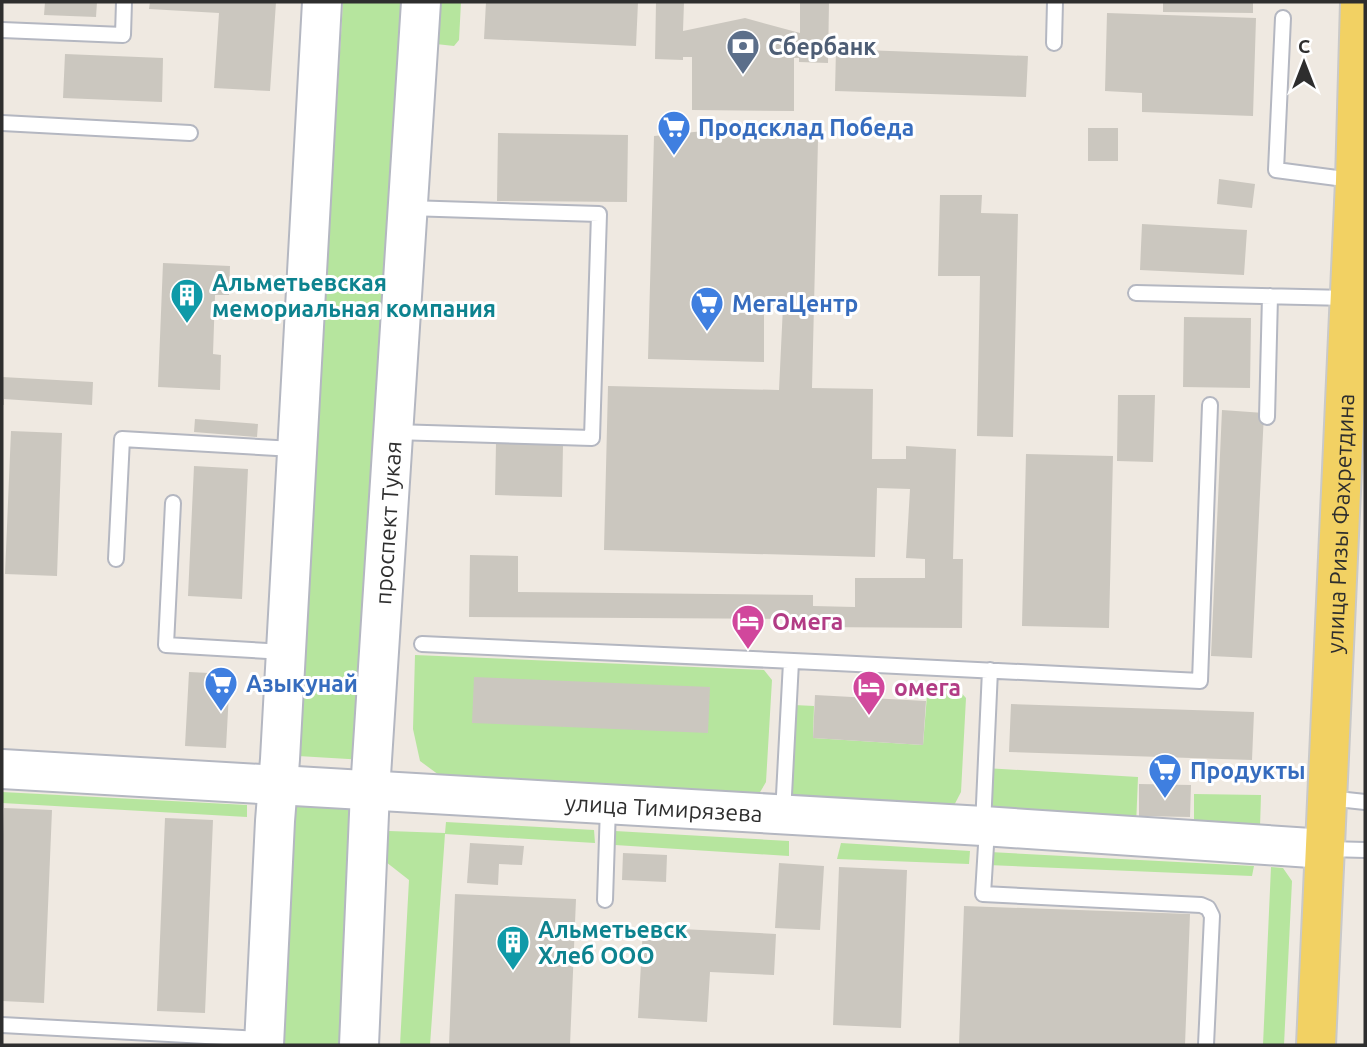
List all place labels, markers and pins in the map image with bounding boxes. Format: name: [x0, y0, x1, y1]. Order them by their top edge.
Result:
bank icon: Сбербанк: [724, 27, 762, 76]
place label: Сбербанк: [768, 34, 876, 59]
supermarket icon: Продсклад Победа: [655, 108, 693, 157]
place label: Продсклад Победа: [698, 115, 914, 140]
place label: Альметьевская мемориальная компания: [212, 270, 496, 321]
building icon: Альметьевская мемориальная компания: [168, 276, 206, 325]
supermarket icon: МегаЦентр: [688, 284, 726, 333]
place label: МегаЦентр: [732, 291, 858, 316]
hotel icon: Омега: [729, 602, 767, 651]
place label: Омега: [772, 609, 843, 634]
supermarket icon: Азыкунай: [202, 664, 240, 713]
hotel icon: омега: [850, 668, 888, 717]
place label: Азыкунай: [246, 671, 358, 696]
place label: омега: [894, 675, 961, 700]
supermarket icon: Продукты: [1146, 751, 1184, 800]
place label: Продукты: [1190, 758, 1306, 783]
place label: Альметьевск Хлеб ООО: [538, 917, 688, 968]
building icon: Альметьевск Хлеб ООО: [494, 923, 532, 972]

